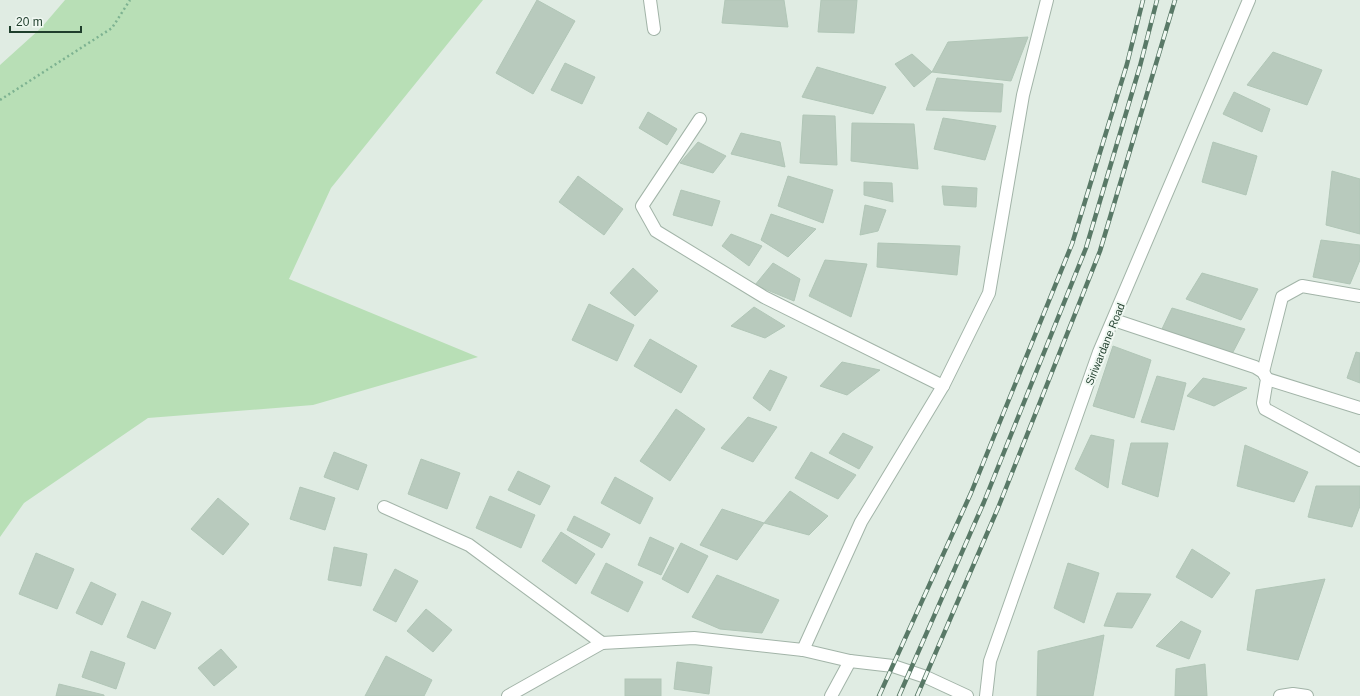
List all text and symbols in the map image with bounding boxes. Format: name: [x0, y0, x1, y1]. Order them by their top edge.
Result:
scale bar: [10, 8, 81, 34]
text: 20 m: [16, 15, 43, 29]
street label: Siriwardane Road: [1083, 301, 1127, 387]

